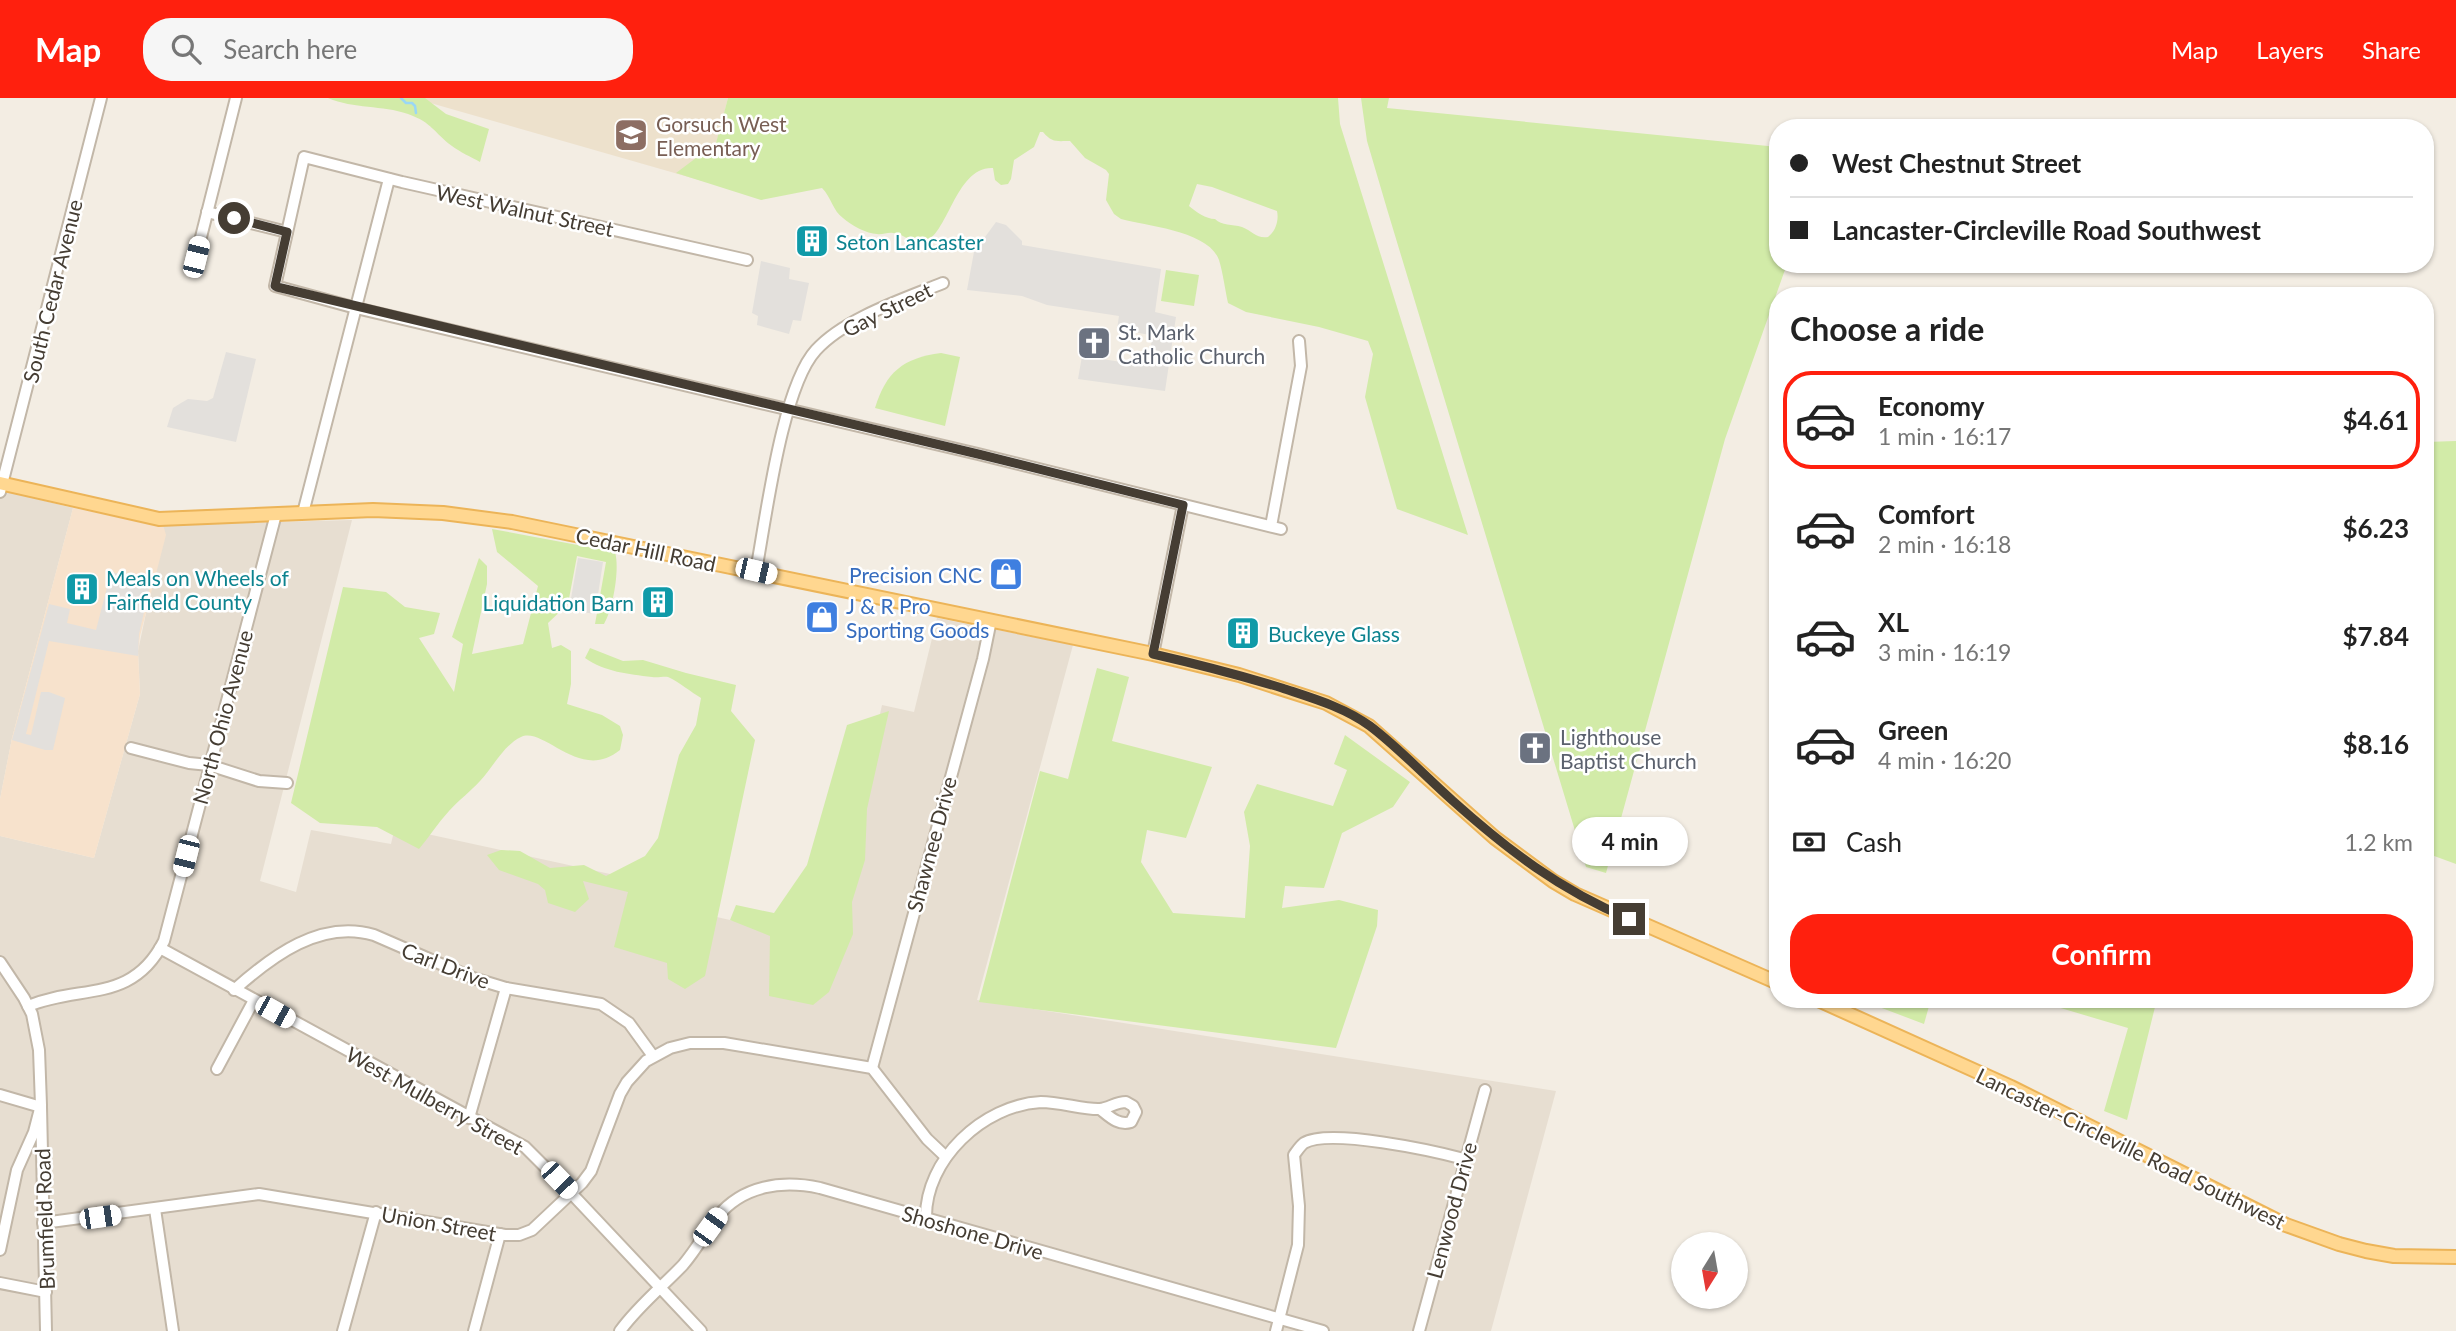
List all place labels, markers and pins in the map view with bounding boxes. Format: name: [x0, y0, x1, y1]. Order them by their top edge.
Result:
place label: Gorsuch West Elementary: [656, 111, 787, 160]
school or university icon: Gorsuch West Elementary: [612, 116, 650, 154]
building icon: Seton Lancaster: [793, 222, 831, 260]
place label: Seton Lancaster: [836, 229, 984, 254]
place label: St. Mark Catholic Church: [1118, 319, 1265, 368]
church icon: St. Mark Catholic Church: [1075, 324, 1113, 362]
shop icon: Precision CNC: [987, 555, 1025, 593]
place label: Precision CNC: [849, 562, 982, 587]
place label: Meals on Wheels of Fairfield County: [106, 565, 289, 614]
building icon: Meals on Wheels of Fairfield County: [63, 570, 101, 608]
building icon: Liquidation Barn: [639, 583, 677, 621]
place label: Liquidation Barn: [482, 590, 634, 615]
place label: J & R Pro Sporting Goods: [846, 593, 989, 642]
shop icon: J & R Pro Sporting Goods: [803, 598, 841, 636]
building icon: Buckeye Glass: [1224, 614, 1262, 652]
place label: Buckeye Glass: [1268, 621, 1400, 646]
place label: Lighthouse Baptist Church: [1560, 724, 1697, 773]
church icon: Lighthouse Baptist Church: [1516, 729, 1554, 767]

